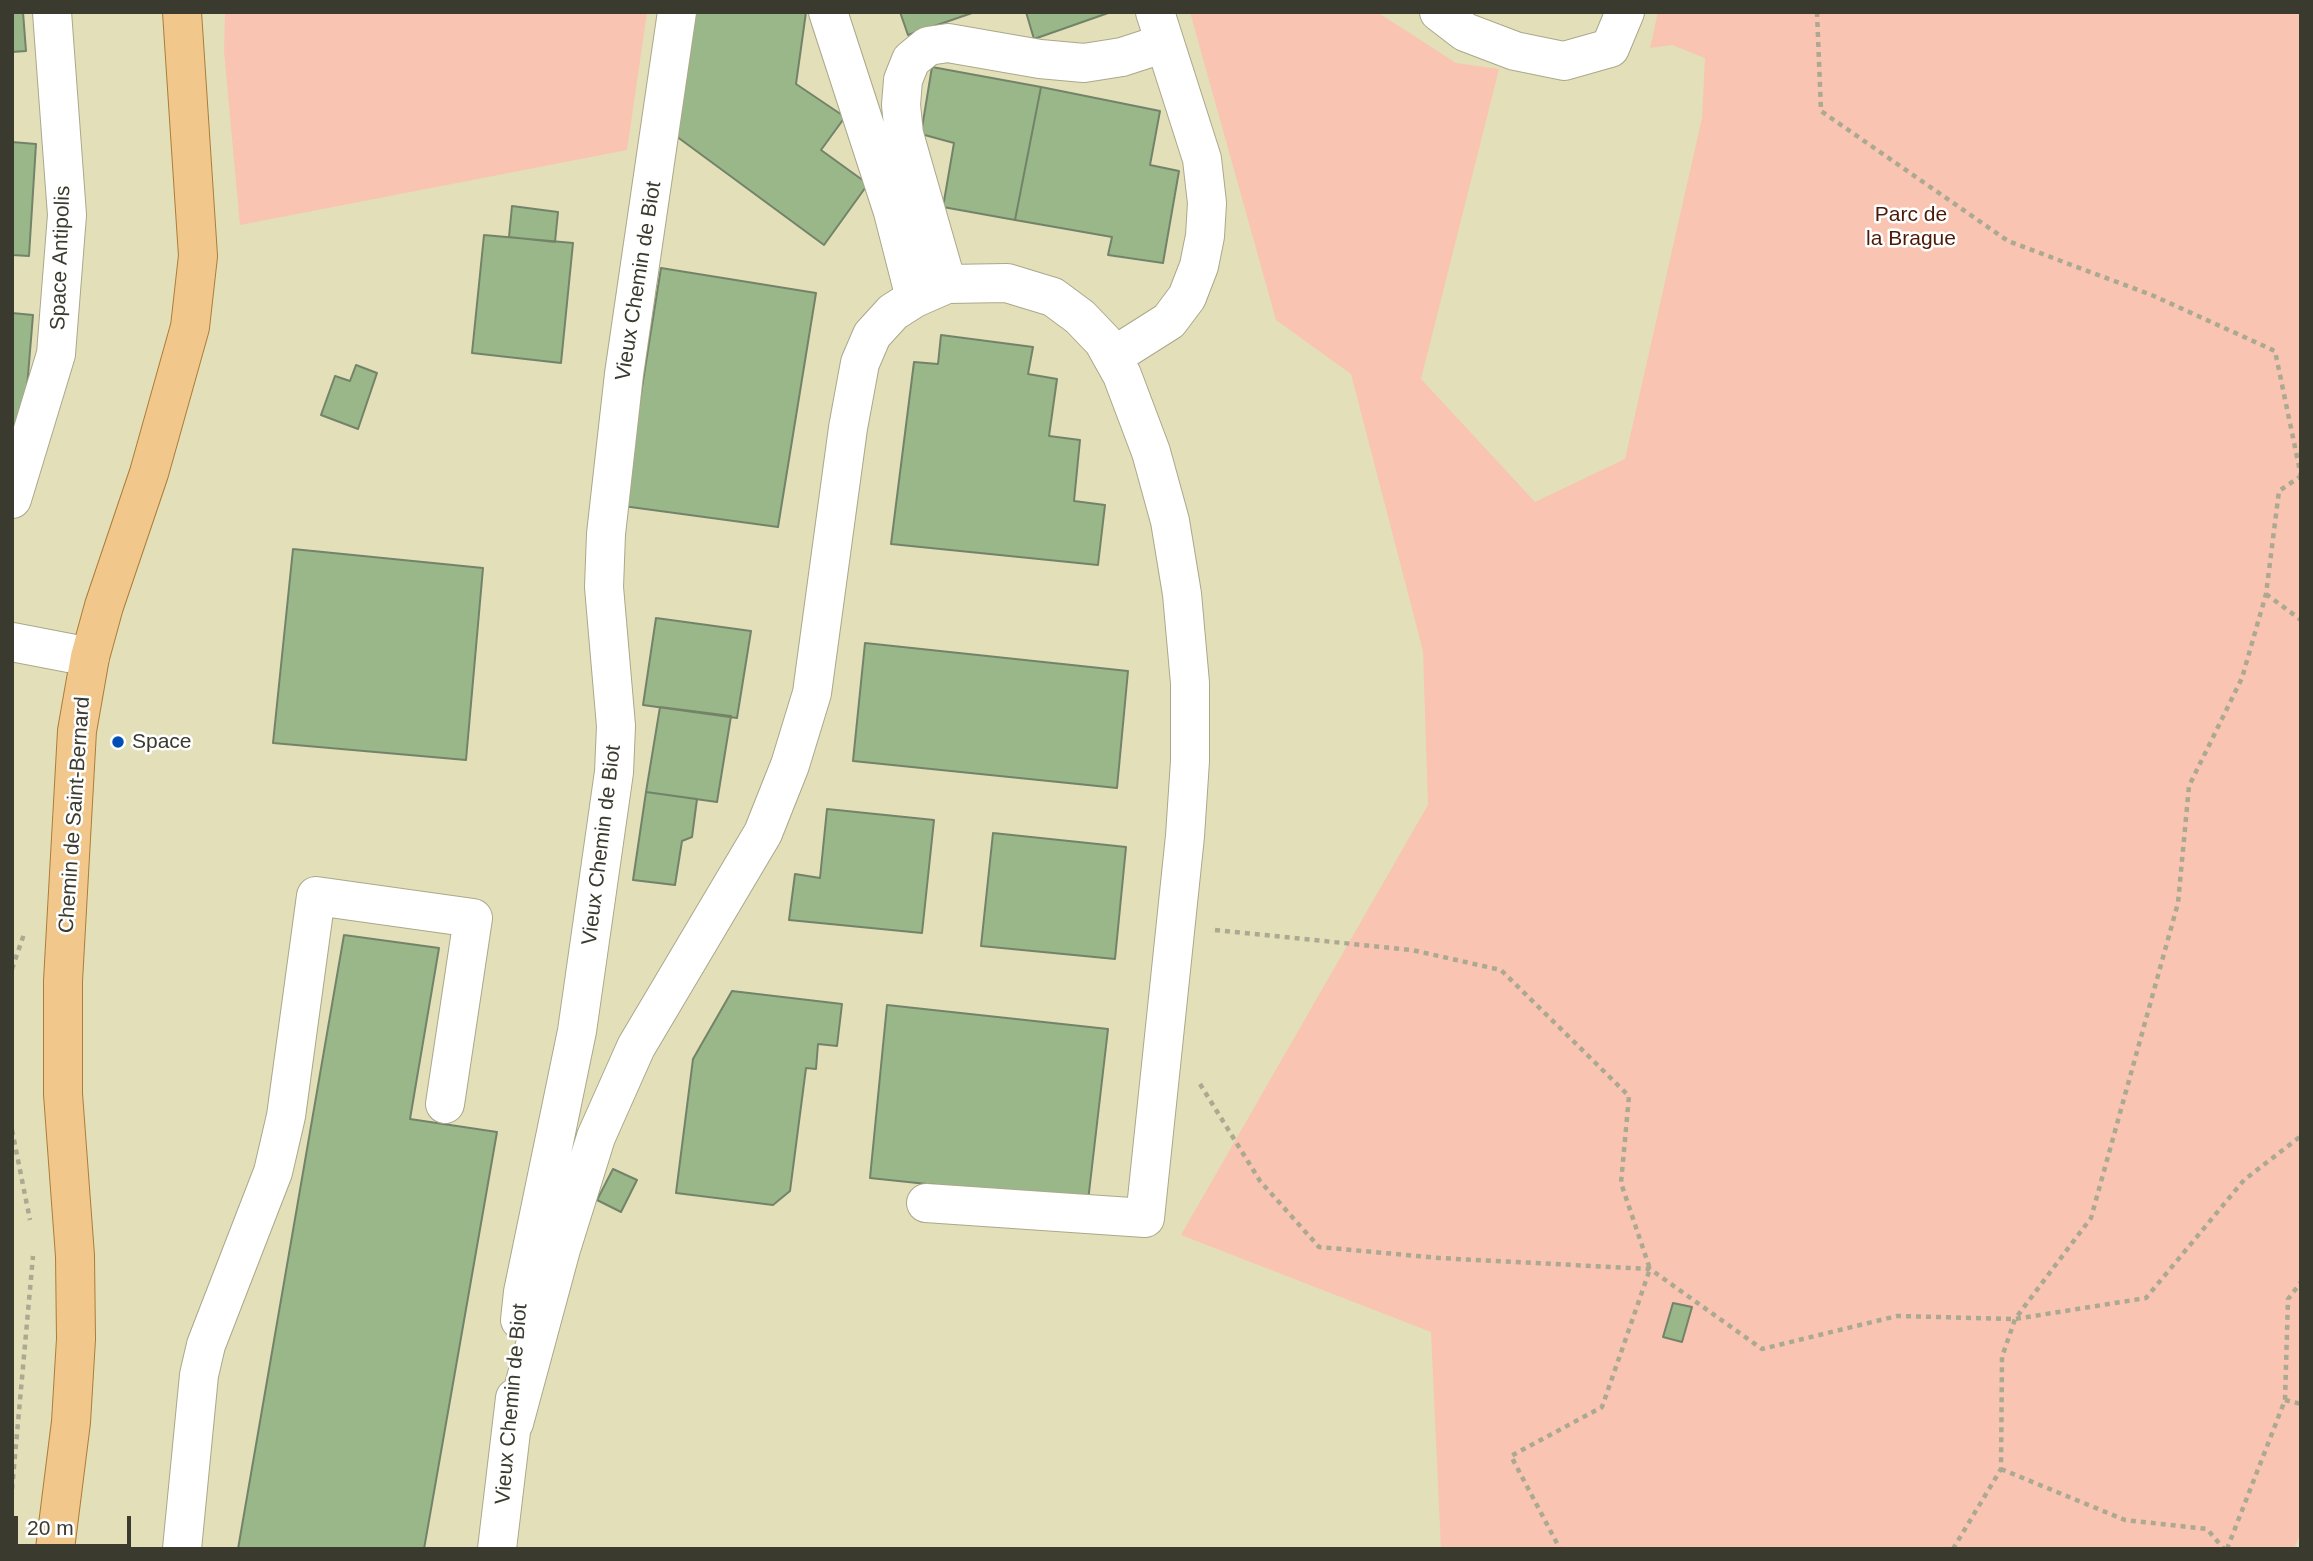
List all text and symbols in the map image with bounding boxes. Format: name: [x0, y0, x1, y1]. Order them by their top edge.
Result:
street label: Vieux Chemin de Biot: [611, 179, 667, 383]
street label: Space Antipolis: [46, 185, 76, 331]
park label: Parc de la Brague: [1866, 202, 1956, 252]
street label: Chemin de Saint-Bernard: [54, 696, 96, 934]
place label: Space: [132, 729, 192, 755]
marker: Space: [110, 734, 126, 750]
street label: Vieux Chemin de Biot: [577, 743, 627, 947]
street label: Vieux Chemin de Biot: [491, 1303, 533, 1505]
scale bar: [18, 1502, 135, 1546]
text: 20 m: [27, 1516, 74, 1539]

